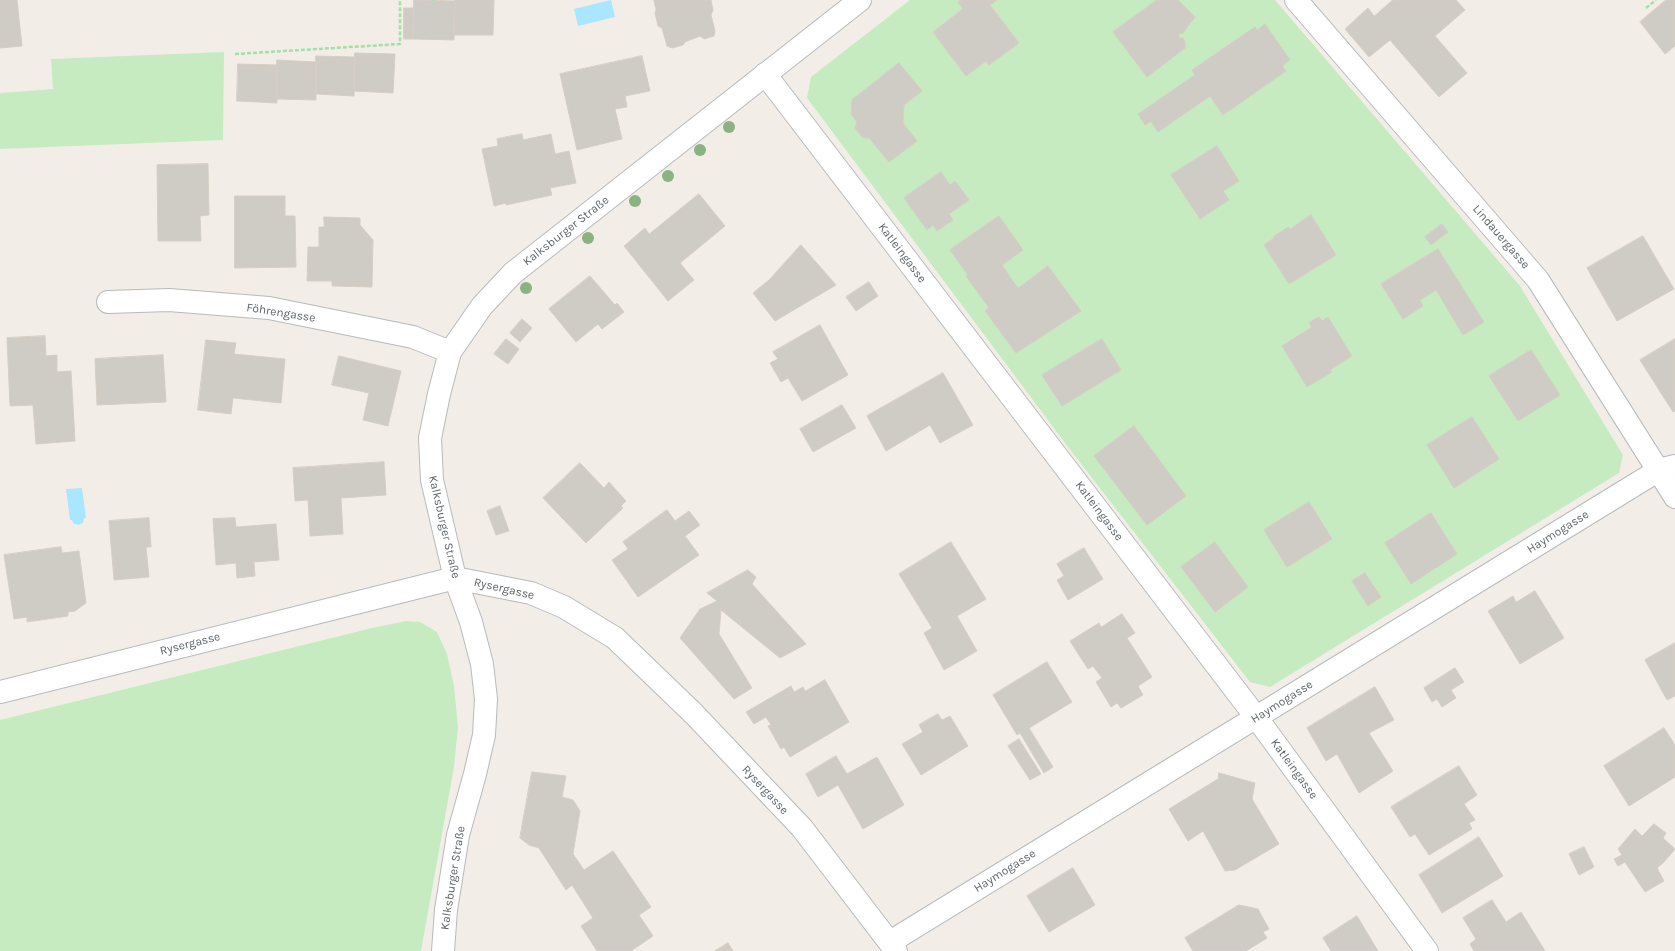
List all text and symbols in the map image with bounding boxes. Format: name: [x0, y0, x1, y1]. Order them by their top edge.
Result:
street label: Kalksburger Straße: [520, 193, 612, 269]
street label: Lindauergasse: [1469, 202, 1533, 272]
street label: Katleingasse: [875, 220, 929, 286]
street label: Föhrengasse: [245, 300, 317, 326]
street label: Kalksburger Straße: [425, 474, 463, 580]
street label: Katleingasse: [1072, 478, 1126, 544]
street label: Haymogasse: [1524, 507, 1592, 557]
street label: Rysergasse: [472, 575, 536, 603]
street label: Rysergasse: [158, 630, 222, 658]
street label: Haymogasse: [1248, 677, 1316, 727]
street label: Katleingasse: [1267, 736, 1321, 802]
street label: Rysergasse: [739, 763, 791, 817]
street label: Kalksburger Straße: [438, 825, 468, 931]
street label: Haymogasse: [971, 846, 1039, 896]

